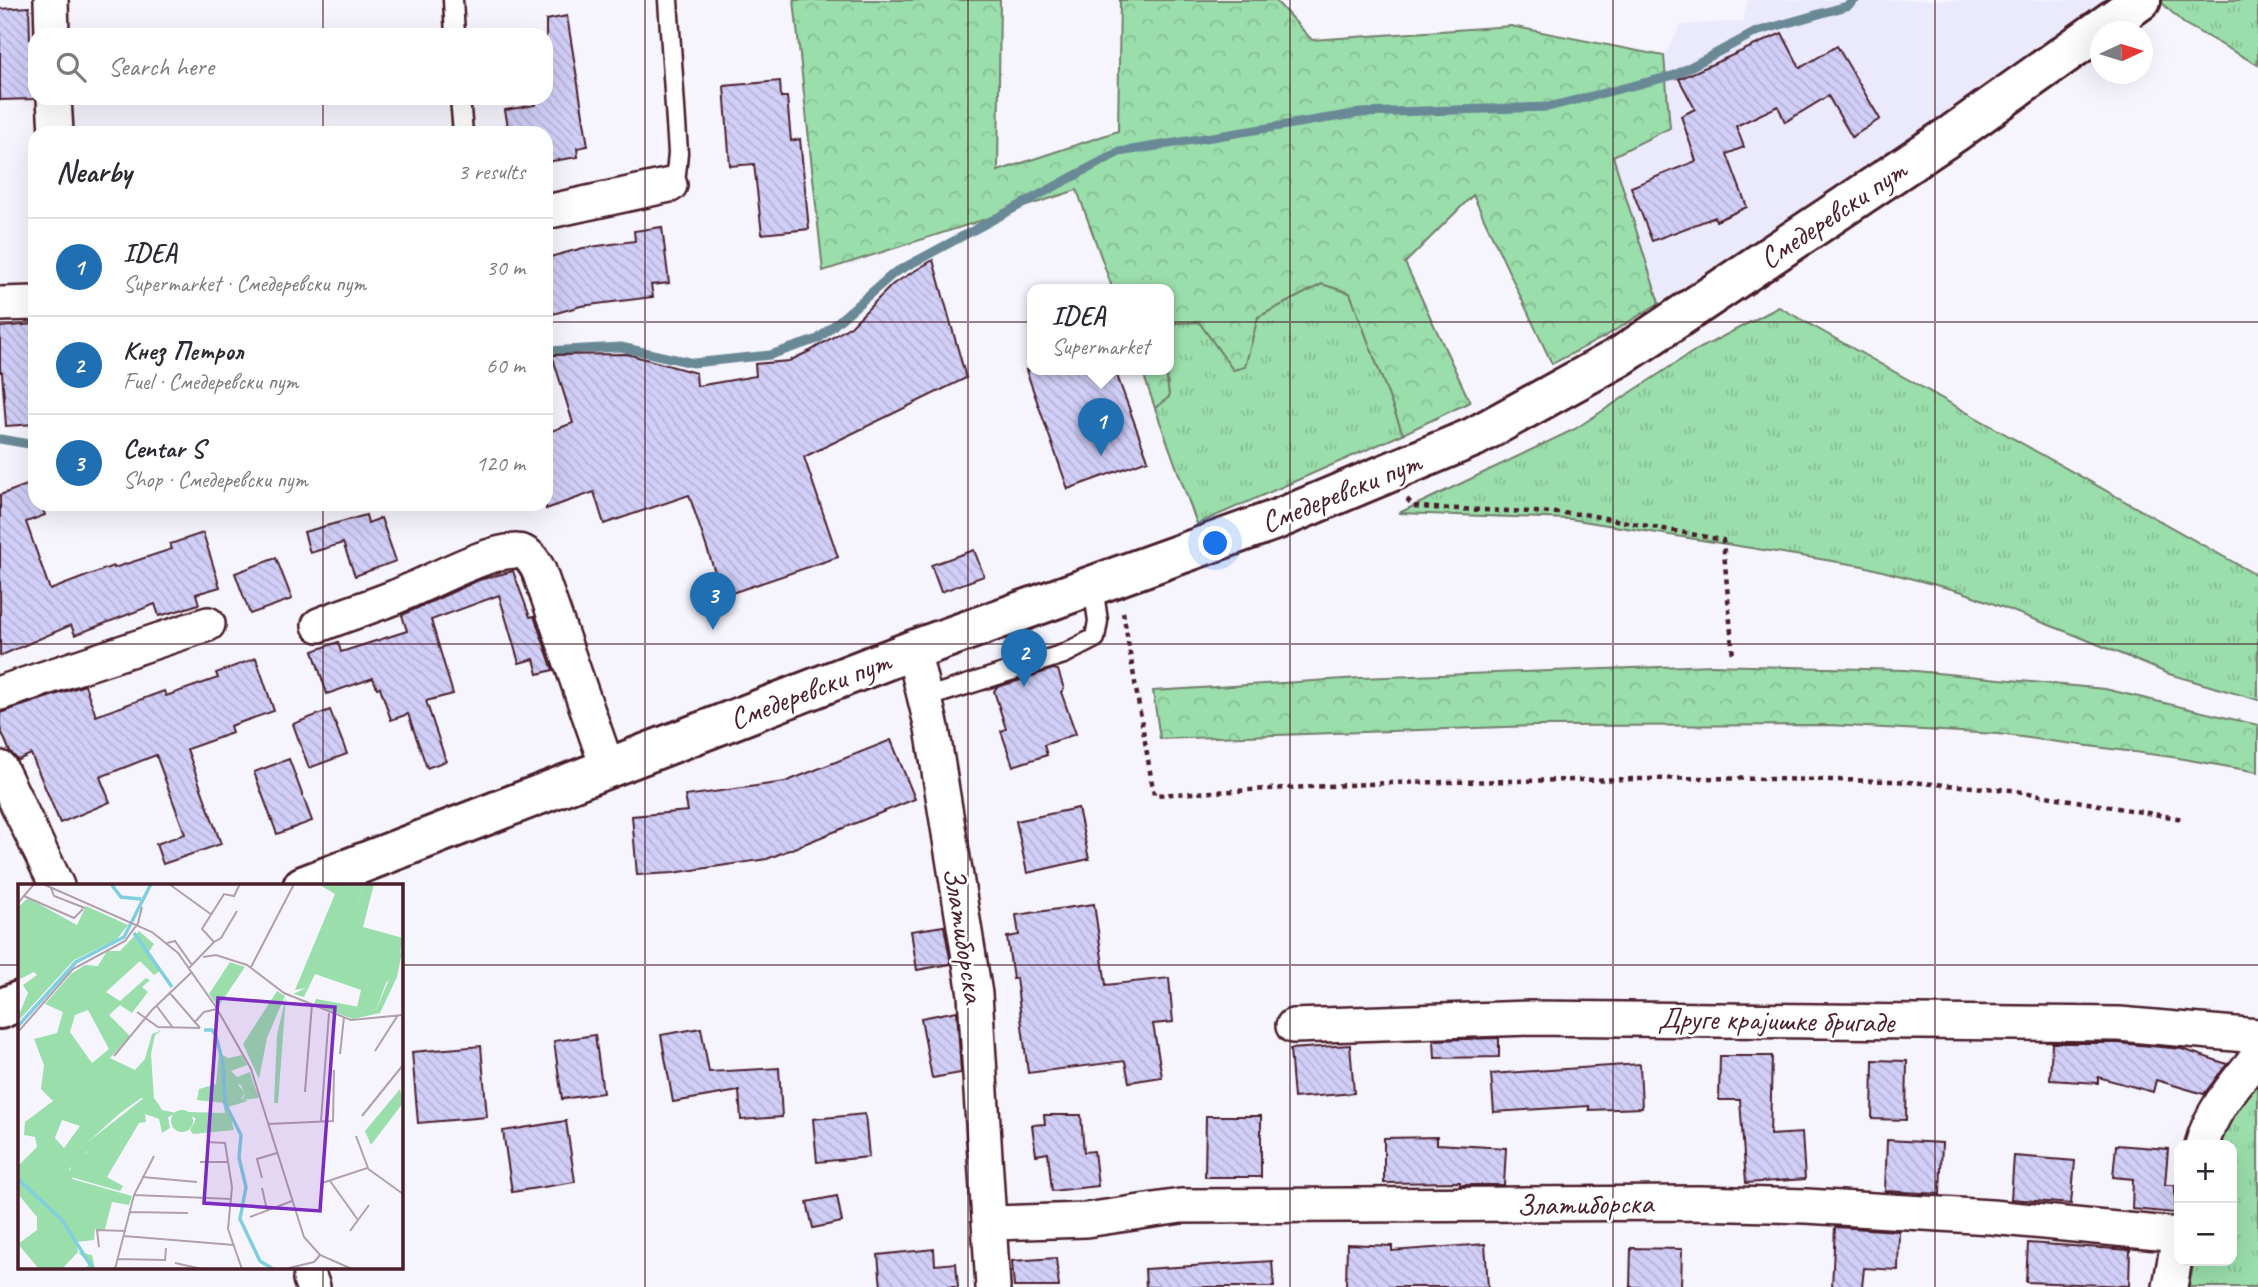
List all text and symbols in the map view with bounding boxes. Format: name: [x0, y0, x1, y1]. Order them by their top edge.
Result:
north arrow: [2090, 21, 2153, 84]
search box: [28, 28, 553, 105]
icon: search: [52, 48, 90, 86]
text: Search here: [108, 50, 214, 83]
street label: Смедеревски пут: [1752, 150, 1915, 277]
text: Nearby: [56, 153, 132, 191]
text: 3 results: [458, 157, 525, 186]
text: IDEA: [123, 236, 177, 269]
text: 1: [74, 253, 84, 282]
text: 30 m: [486, 253, 525, 282]
text: Supermarket · Смедеревски пут: [123, 269, 366, 298]
popup: [1027, 284, 1174, 375]
text: IDEA: [1052, 299, 1105, 332]
text: Supermarket: [1052, 332, 1149, 361]
text: Кнез Петрол: [123, 334, 243, 367]
text: 2: [74, 351, 84, 380]
text: 60 m: [486, 351, 525, 380]
text: Fuel · Смедеревски пут: [123, 367, 298, 396]
pin: 1: [1078, 398, 1124, 456]
text: Centar S: [123, 432, 204, 465]
street label: Смедеревски пут: [1255, 442, 1428, 541]
text: 3: [74, 449, 84, 478]
text: 120 m: [476, 449, 525, 478]
text: Shop · Смедеревски пут: [123, 465, 307, 494]
your location: [1198, 526, 1232, 560]
pin: 3: [690, 572, 736, 630]
pin: 2: [1001, 629, 1047, 687]
street label: Смедеревски пут: [724, 641, 897, 738]
street label: Златиборска: [935, 864, 994, 1007]
inset map: [18, 884, 402, 1270]
street label: Друге крајишке бригаде: [1657, 999, 1897, 1041]
map controls: [2174, 1140, 2237, 1266]
button: +: [2174, 1140, 2237, 1203]
street label: Златиборска: [1516, 1184, 1656, 1224]
button: −: [2174, 1203, 2237, 1266]

